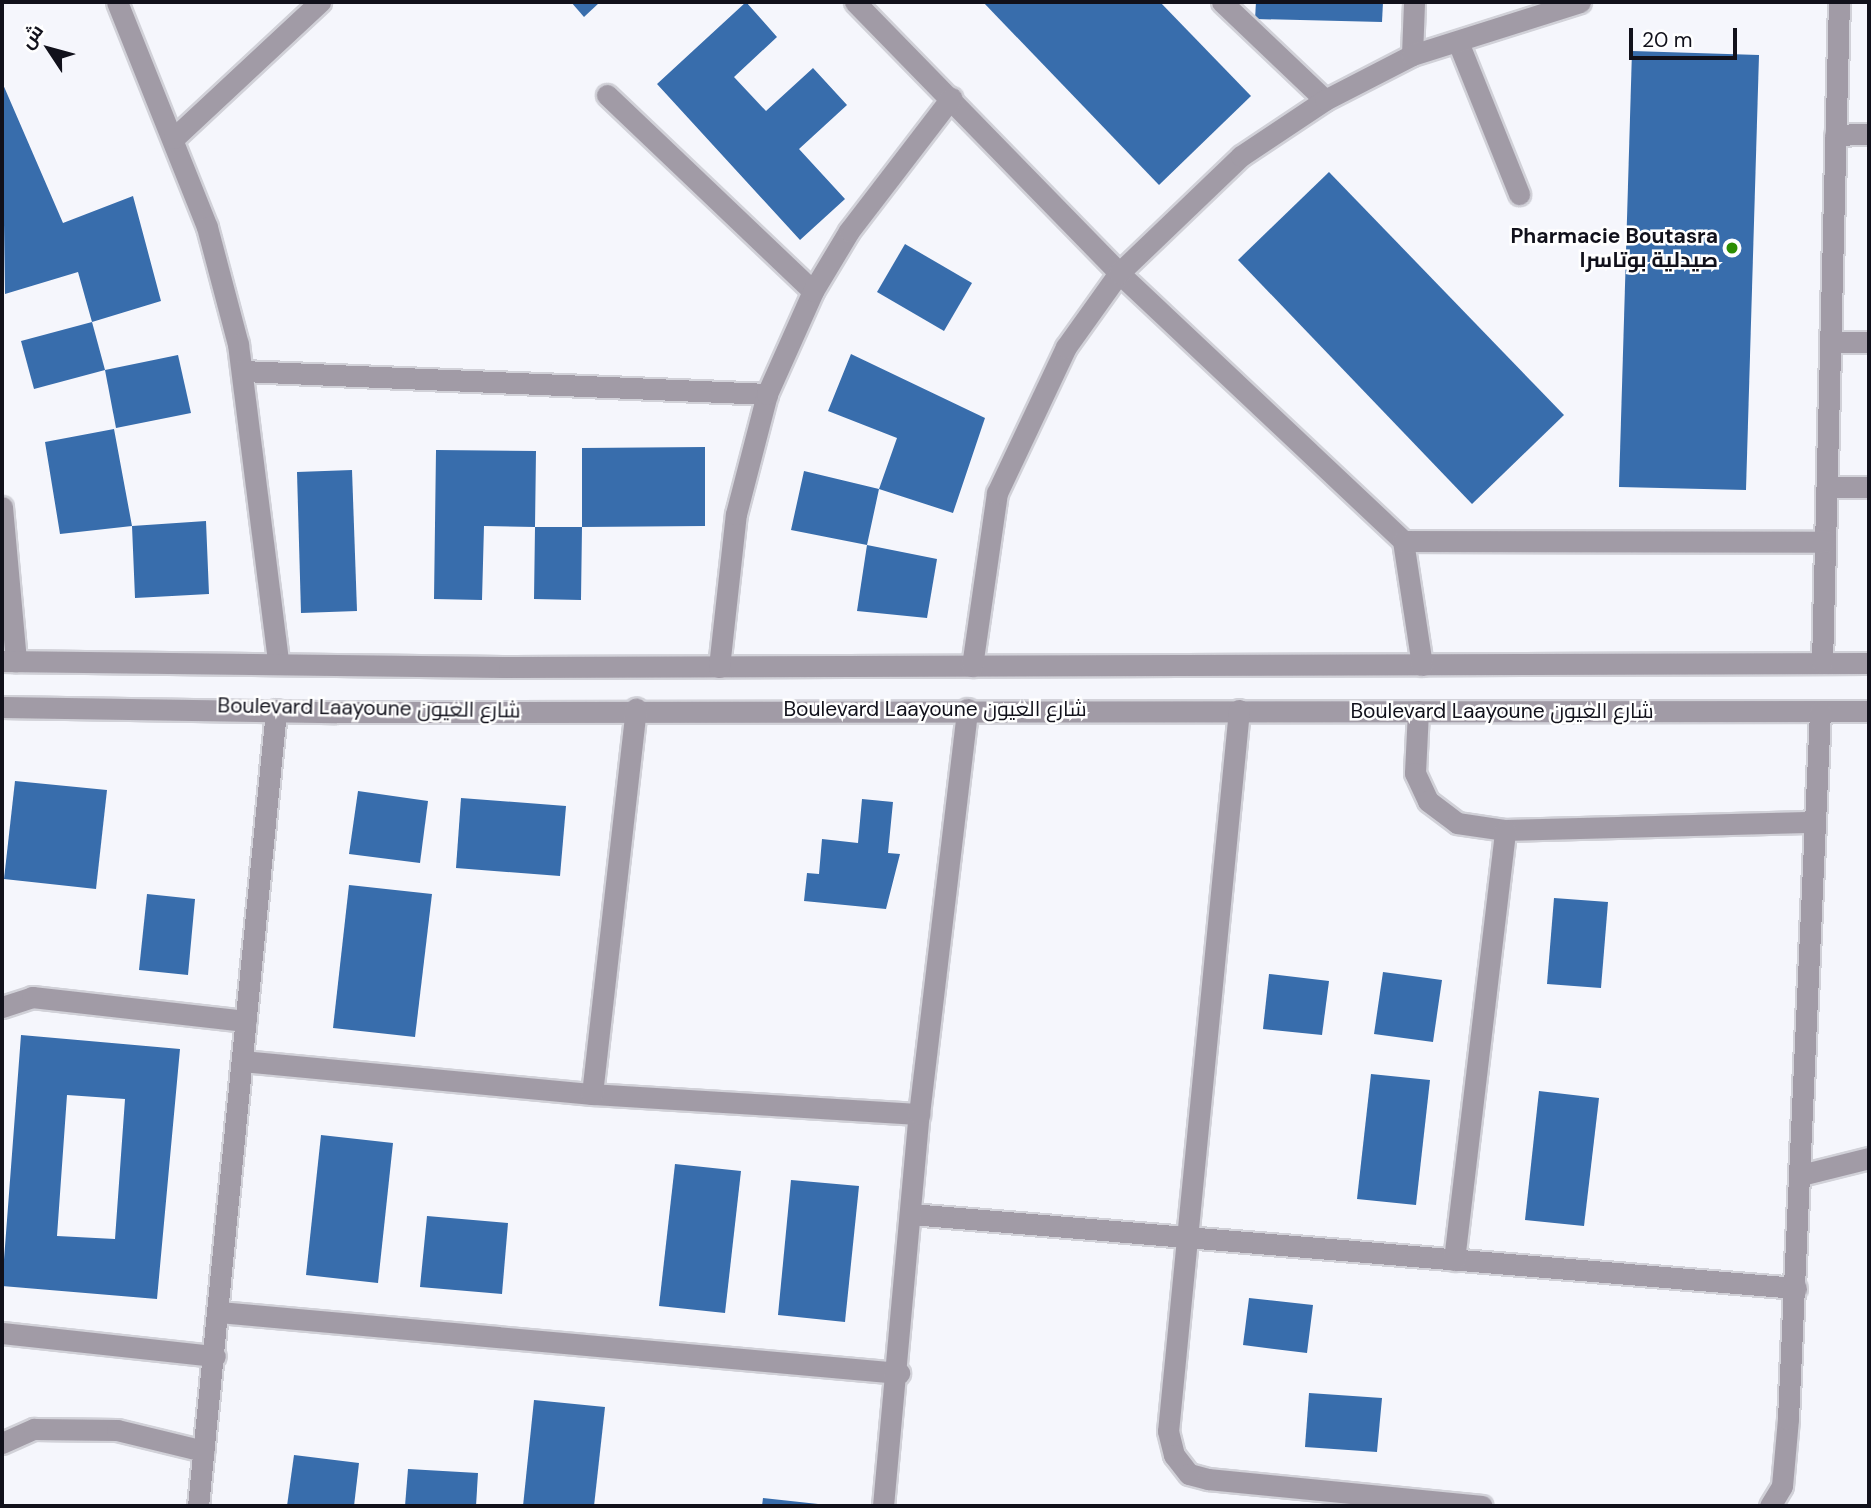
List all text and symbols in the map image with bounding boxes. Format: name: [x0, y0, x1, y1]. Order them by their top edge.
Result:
north arrow: [14, 14, 84, 84]
scale bar: [1633, 14, 1742, 58]
text: ش: [14, 19, 49, 54]
text: 20 m: [1642, 26, 1693, 54]
place label: Pharmacie Boutasra صيدلية بوتاسرا: [1510, 223, 1718, 273]
marker: Pharmacie Boutasra صيدلية بوتاسرا: [1724, 240, 1740, 256]
street label: Boulevard Laayoune شارع العيون: [217, 693, 521, 723]
street label: Boulevard Laayoune شارع العيون: [783, 696, 1087, 722]
street label: Boulevard Laayoune شارع العيون: [1350, 698, 1654, 724]

